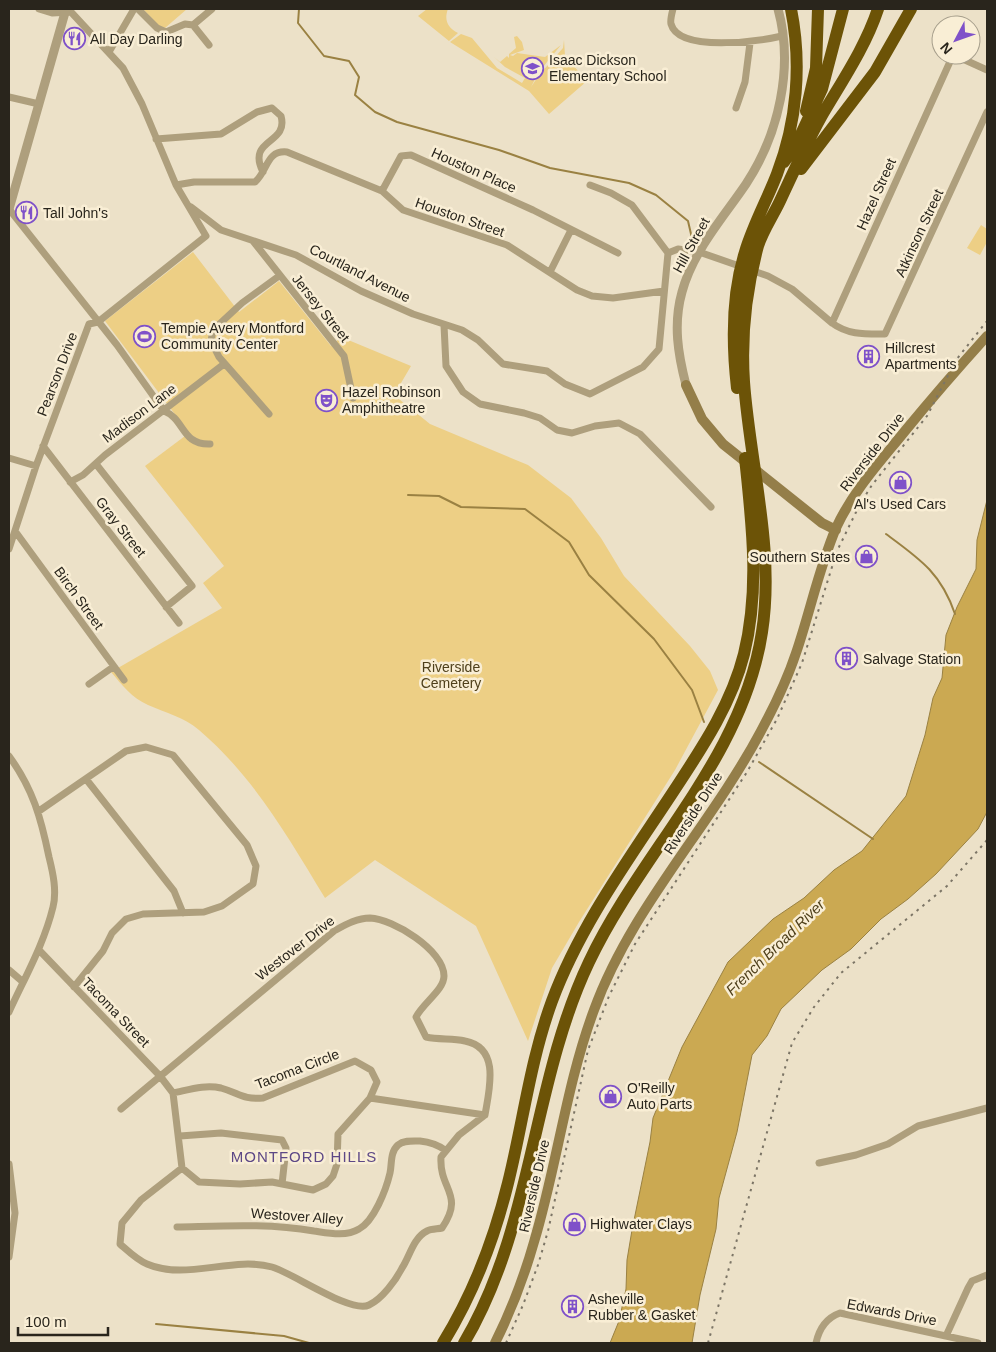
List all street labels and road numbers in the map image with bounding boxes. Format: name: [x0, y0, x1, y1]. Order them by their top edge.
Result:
street label: Houston Place: [429, 144, 519, 196]
street label: Hazel Street: [853, 155, 899, 232]
street label: Atkinson Street: [892, 186, 946, 279]
street label: Houston Street: [413, 194, 507, 240]
street label: Hill Street: [669, 214, 713, 275]
street label: Courtland Avenue: [307, 241, 413, 305]
street label: Jersey Street: [289, 271, 353, 345]
street label: Pearson Drive: [34, 330, 80, 418]
street label: Madison Lane: [99, 380, 179, 446]
street label: Riverside Drive: [836, 410, 908, 494]
street label: Gray Street: [93, 494, 149, 560]
street label: Birch Street: [51, 564, 107, 632]
street label: Riverside Drive: [660, 769, 726, 857]
street label: Westover Drive: [252, 912, 338, 984]
street label: Tacoma Street: [79, 974, 153, 1050]
street label: Tacoma Circle: [253, 1046, 341, 1092]
street label: Riverside Drive: [516, 1138, 553, 1234]
street label: Westover Alley: [250, 1205, 344, 1227]
street label: Edwards Drive: [846, 1295, 938, 1329]

